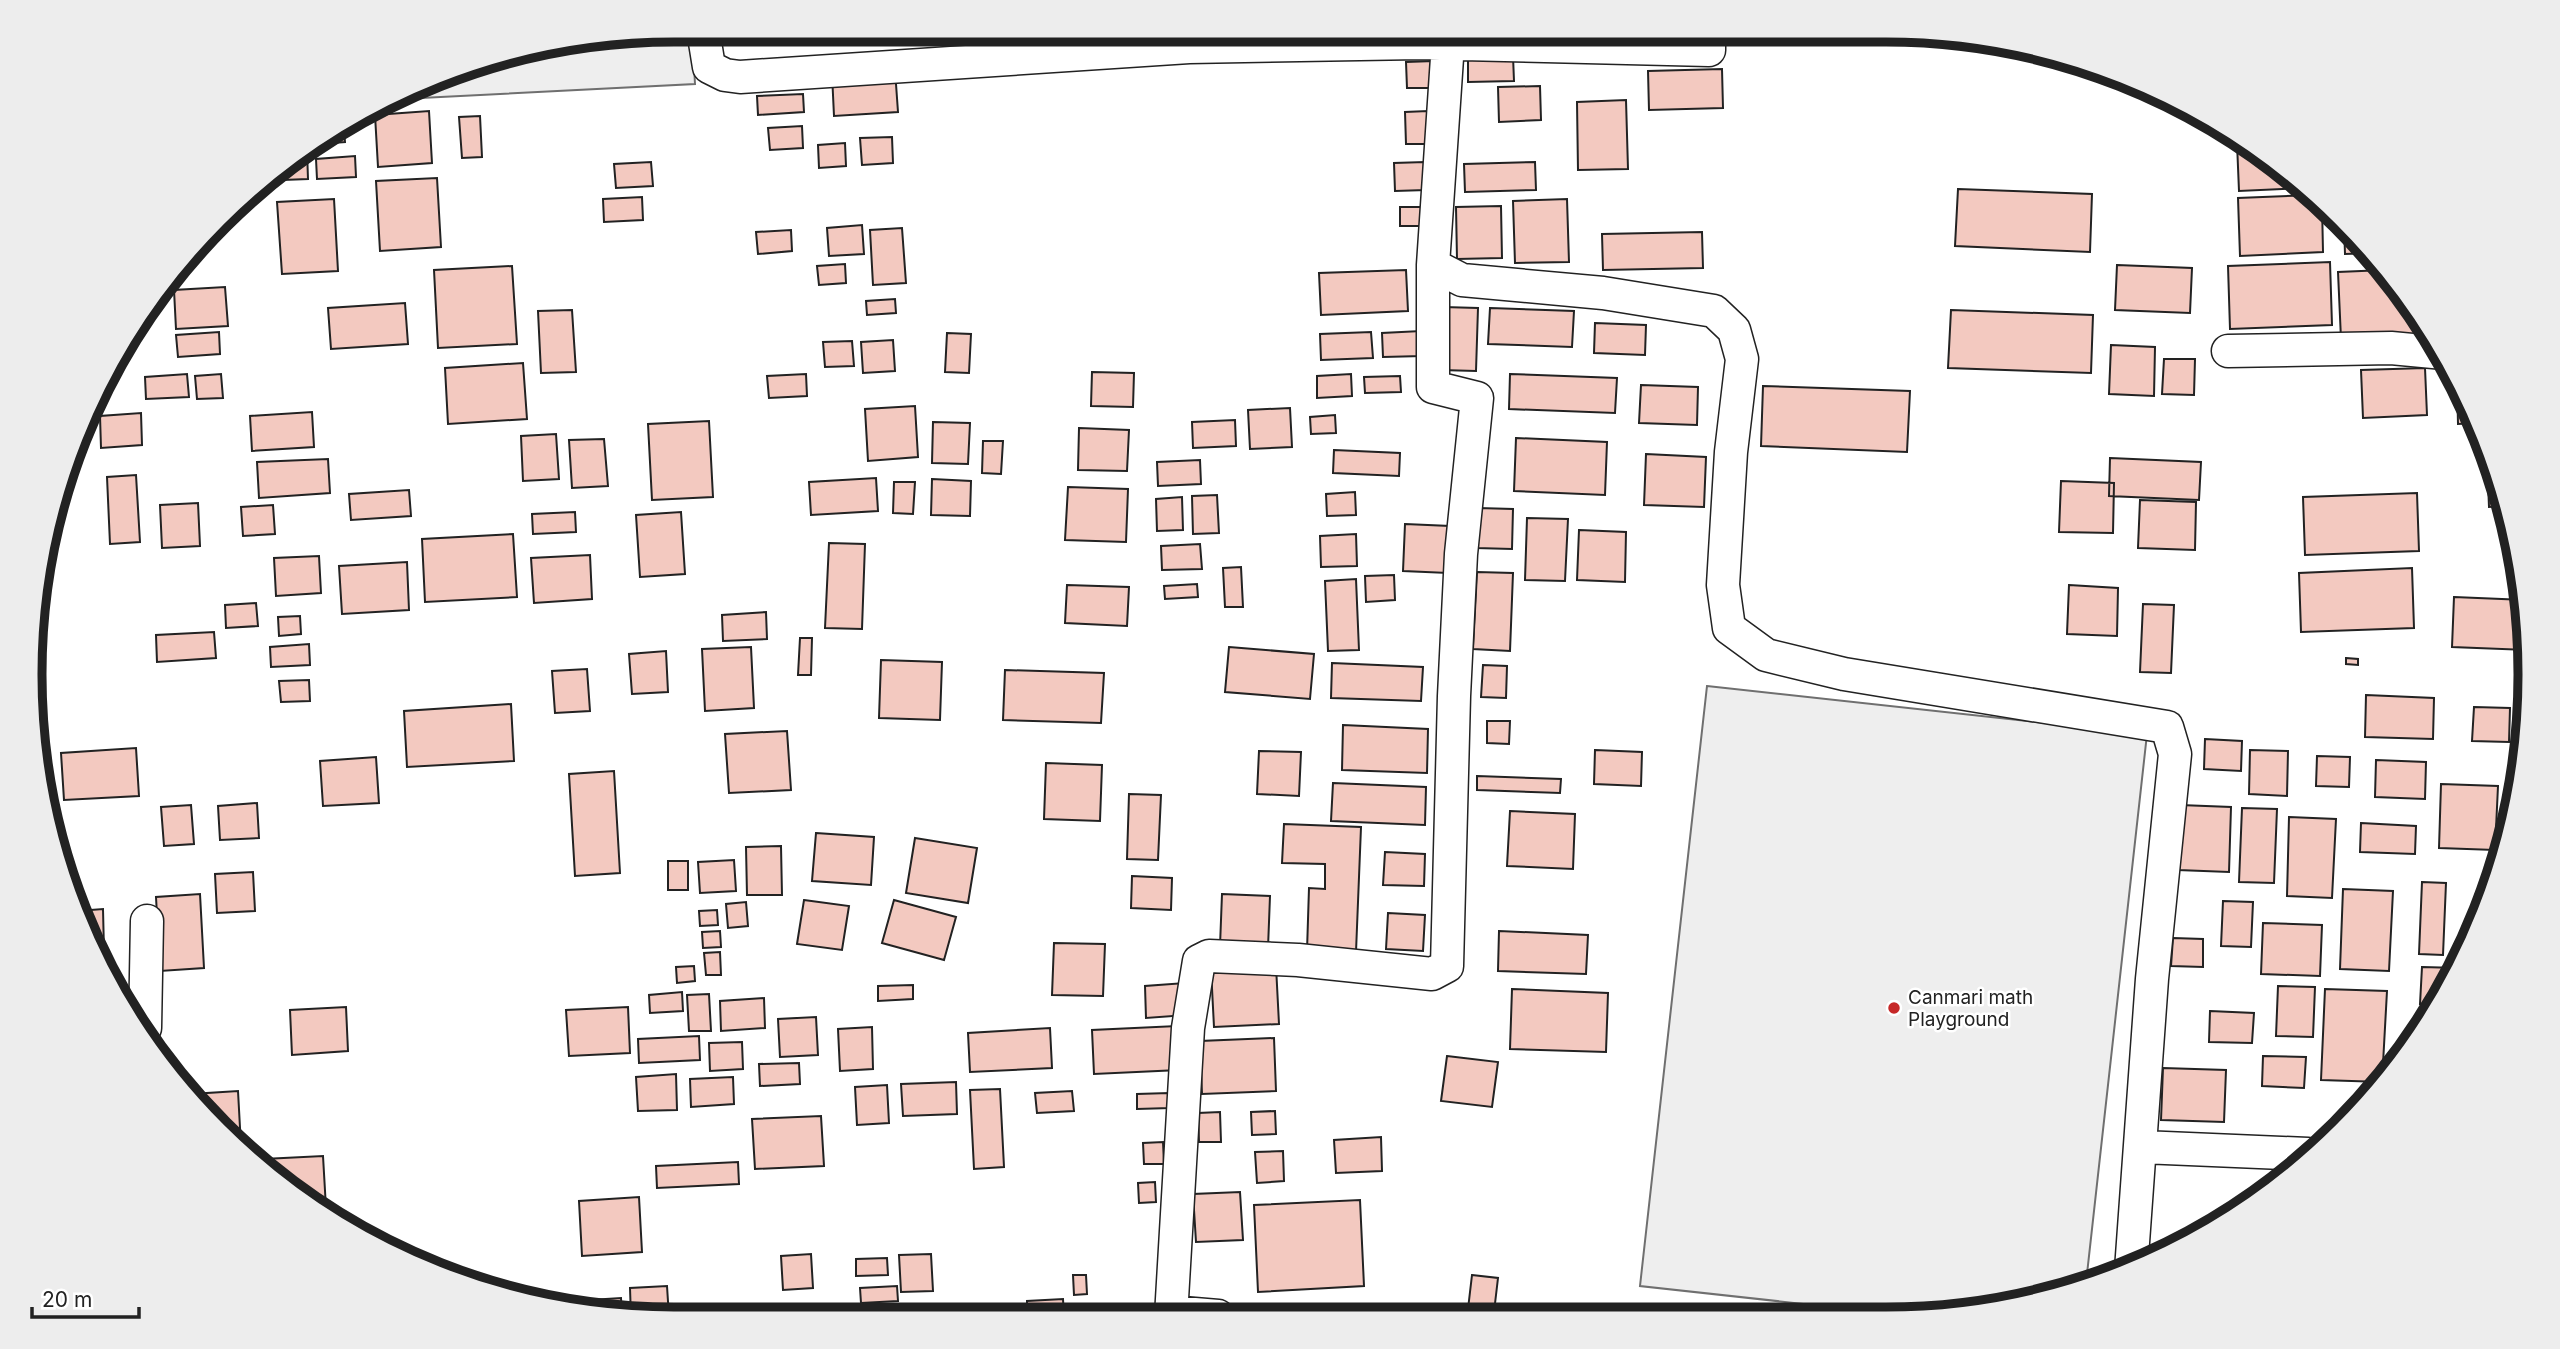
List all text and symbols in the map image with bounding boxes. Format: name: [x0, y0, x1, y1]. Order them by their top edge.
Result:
place label: Canmari math Playground: [1908, 986, 2033, 1031]
marker: Canmari math Playground: [1886, 1000, 1902, 1016]
scale bar: [32, 1276, 138, 1320]
text: 20 m: [42, 1287, 92, 1312]

